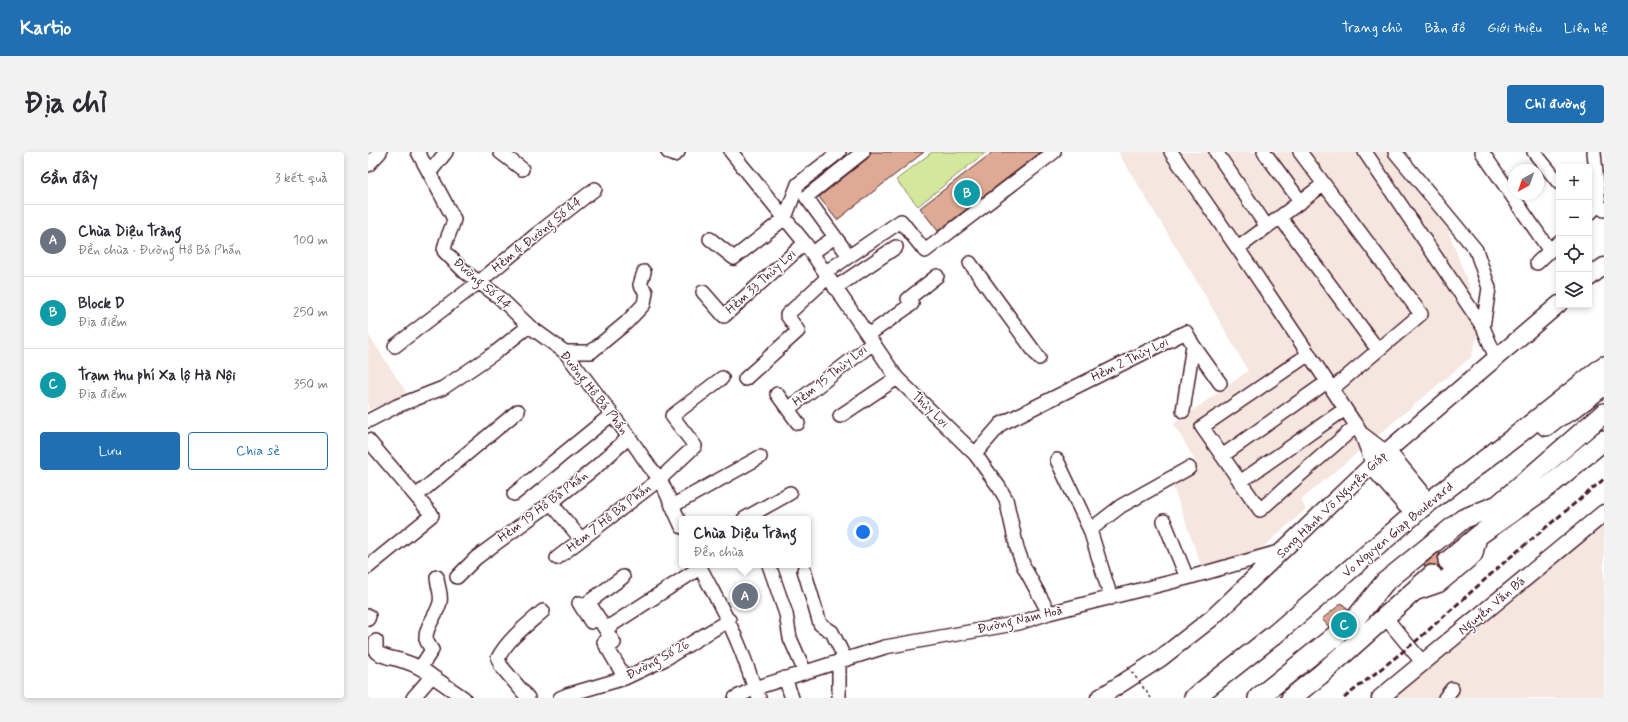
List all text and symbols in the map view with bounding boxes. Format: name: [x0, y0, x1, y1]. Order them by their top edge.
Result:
text: Kartio: [20, 16, 71, 41]
text: Trang chủ: [1342, 19, 1402, 37]
text: Bản đồ: [1424, 19, 1465, 37]
text: Giới thiệu: [1487, 19, 1542, 37]
text: Liên hệ: [1564, 19, 1608, 37]
button: Chỉ đường: [1507, 85, 1604, 123]
text: Địa chỉ: [24, 86, 107, 123]
north arrow: [1508, 164, 1544, 200]
map controls: [1556, 164, 1592, 308]
button: +: [1556, 164, 1592, 200]
text: Gần đây: [40, 167, 98, 189]
text: 3 kết quả: [275, 170, 328, 187]
pin: B: [954, 178, 980, 208]
street label: Hẻm 4 Đường Số 44: [488, 193, 587, 278]
button: −: [1556, 200, 1592, 236]
text: Chùa Diệu Tràng: [78, 222, 182, 242]
text: A: [49, 232, 57, 249]
text: 100 m: [293, 232, 328, 249]
button: locate: [1556, 236, 1592, 272]
text: Đền chùa · Đường Hồ Bá Phấn: [78, 242, 241, 259]
street label: Hẻm 33 Thủy Lợi: [722, 246, 800, 318]
street label: Đường Số 44: [448, 254, 515, 315]
button: layers: [1556, 272, 1592, 308]
text: Block D: [78, 294, 125, 314]
text: B: [49, 304, 57, 321]
text: 250 m: [293, 304, 328, 321]
text: Địa điểm: [78, 314, 127, 331]
street label: Hẻm 2 Thủy Lợi: [1088, 334, 1172, 386]
street label: Hẻm 15 Thủy Lợi: [789, 341, 871, 411]
street label: Đường Hồ Bá Phấn: [554, 348, 632, 440]
text: Trạm thu phí Xa lộ Hà Nội: [78, 366, 236, 386]
text: C: [48, 376, 58, 393]
text: 350 m: [294, 376, 328, 393]
text: Địa điểm: [78, 386, 127, 403]
street label: Thủy Lợi: [908, 388, 952, 432]
button: Lưu: [40, 432, 180, 470]
button: Chia sẻ: [188, 432, 328, 470]
street label: Song Hành Võ Nguyên Giáp: [1273, 448, 1392, 564]
street label: Hẻm 19 Hồ Bá Phấn: [495, 468, 591, 546]
street label: Vo Nguyen Giap Boulevard: [1339, 478, 1458, 582]
street label: Hẻm 7 Hồ Bá Phấn: [563, 480, 655, 556]
popup: [679, 516, 811, 568]
your location: [853, 522, 873, 542]
text: Chùa Diệu Tràng: [693, 524, 797, 544]
text: Đền chùa: [693, 544, 744, 561]
street label: Nguyễn Văn Bá: [1455, 573, 1530, 641]
pin: A: [732, 581, 758, 611]
street label: Đường Nam Hoà: [976, 602, 1065, 640]
pin: C: [1331, 610, 1357, 640]
street label: Đường Số 26: [623, 636, 694, 686]

